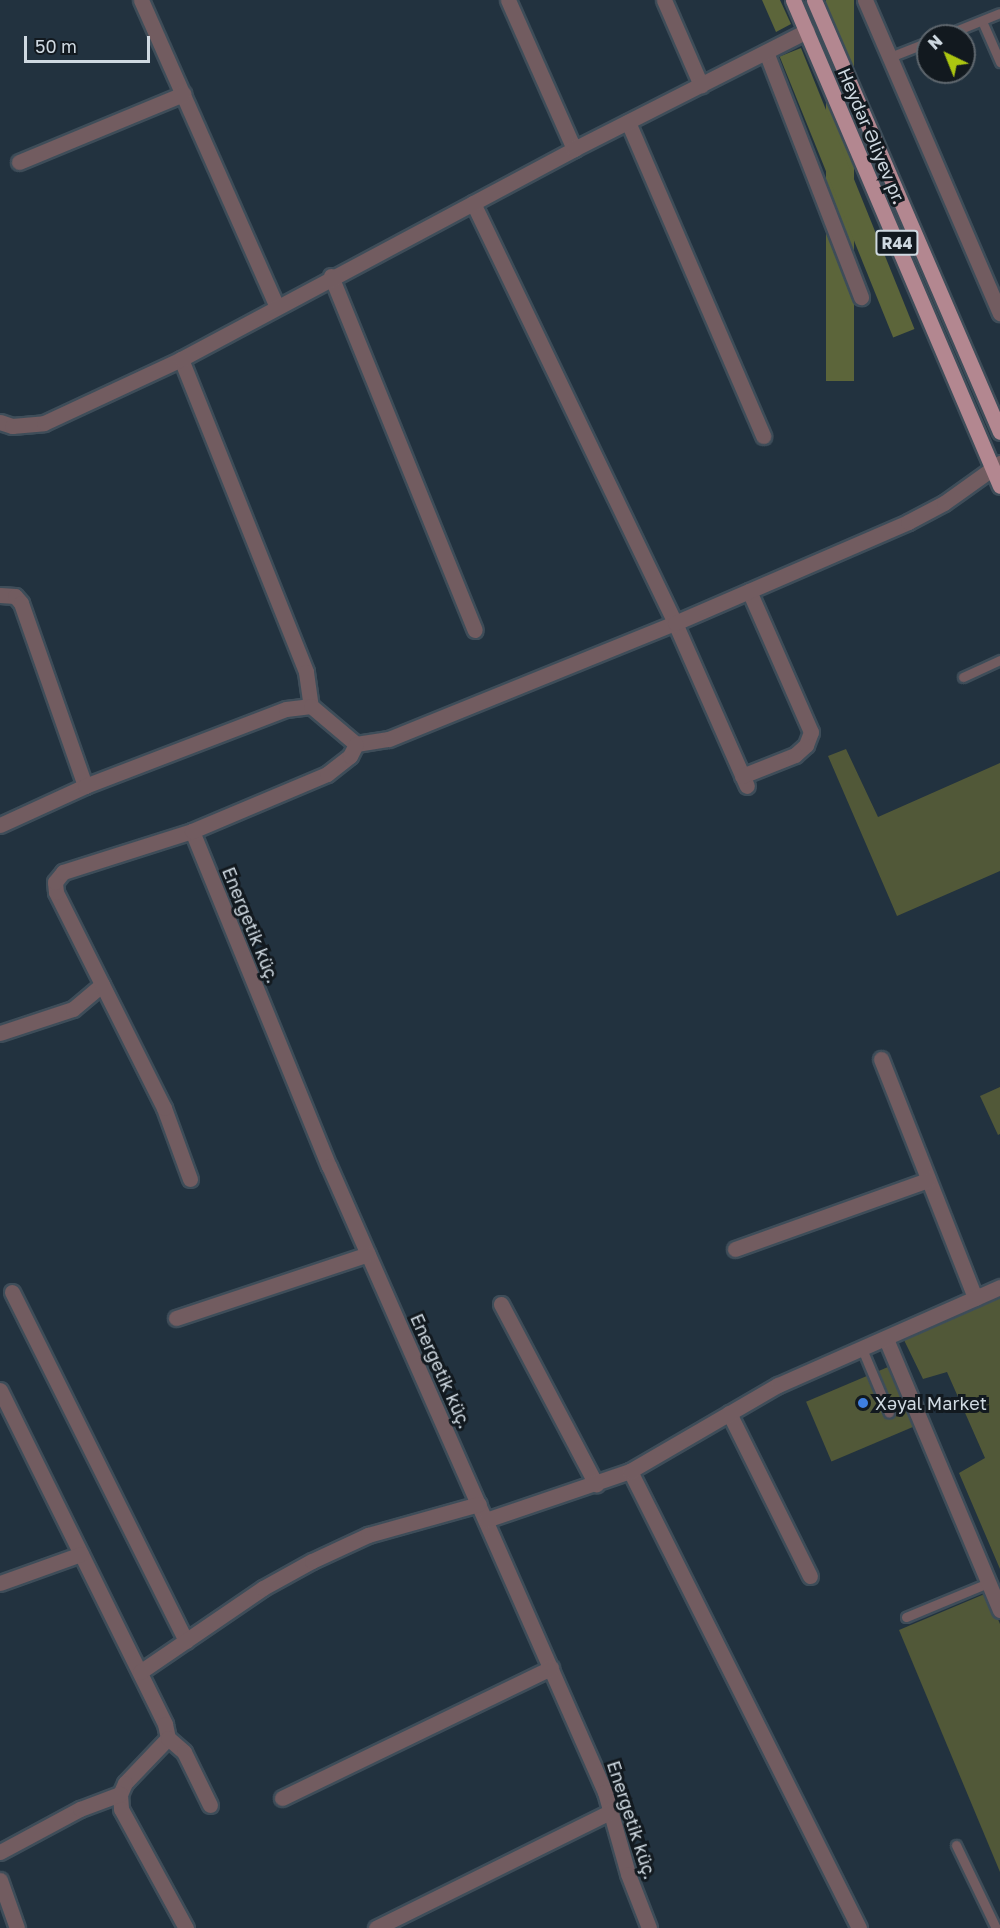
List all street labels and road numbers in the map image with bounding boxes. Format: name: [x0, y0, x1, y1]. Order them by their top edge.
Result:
street label: Heydər Əliyev pr.: [834, 65, 910, 207]
road number: R44: [874, 230, 920, 256]
street label: Energetik küç.: [218, 864, 284, 986]
street label: Energetik küç.: [406, 1310, 476, 1432]
street label: Energetik küç.: [603, 1758, 661, 1882]

